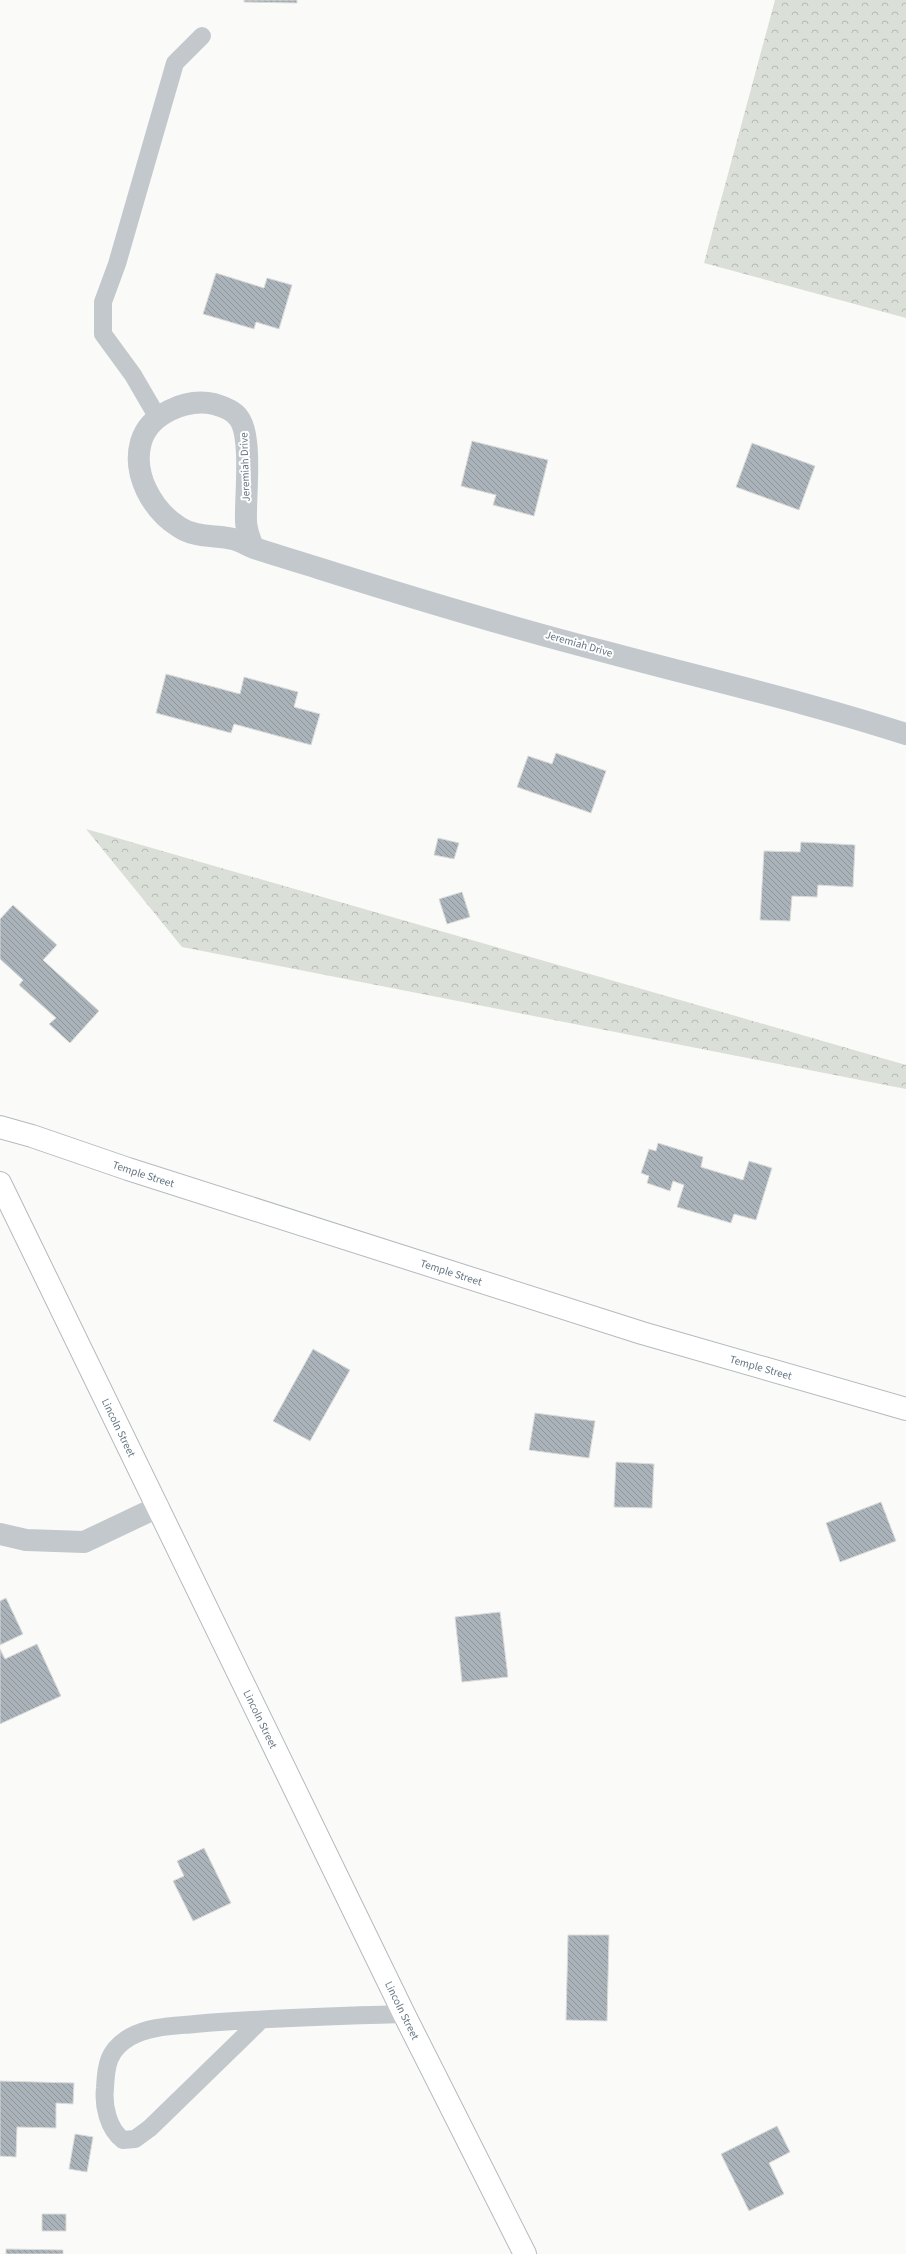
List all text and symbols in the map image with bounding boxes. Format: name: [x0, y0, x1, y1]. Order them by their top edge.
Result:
street label: Jeremiah Drive: [236, 432, 254, 502]
street label: Jeremiah Drive: [544, 627, 615, 661]
street label: Temple Street: [111, 1157, 176, 1191]
street label: Temple Street: [418, 1255, 484, 1289]
street label: Temple Street: [728, 1351, 794, 1383]
street label: Lincoln Street: [98, 1396, 140, 1460]
street label: Lincoln Street: [240, 1687, 281, 1751]
street label: Lincoln Street: [382, 1979, 423, 2042]

